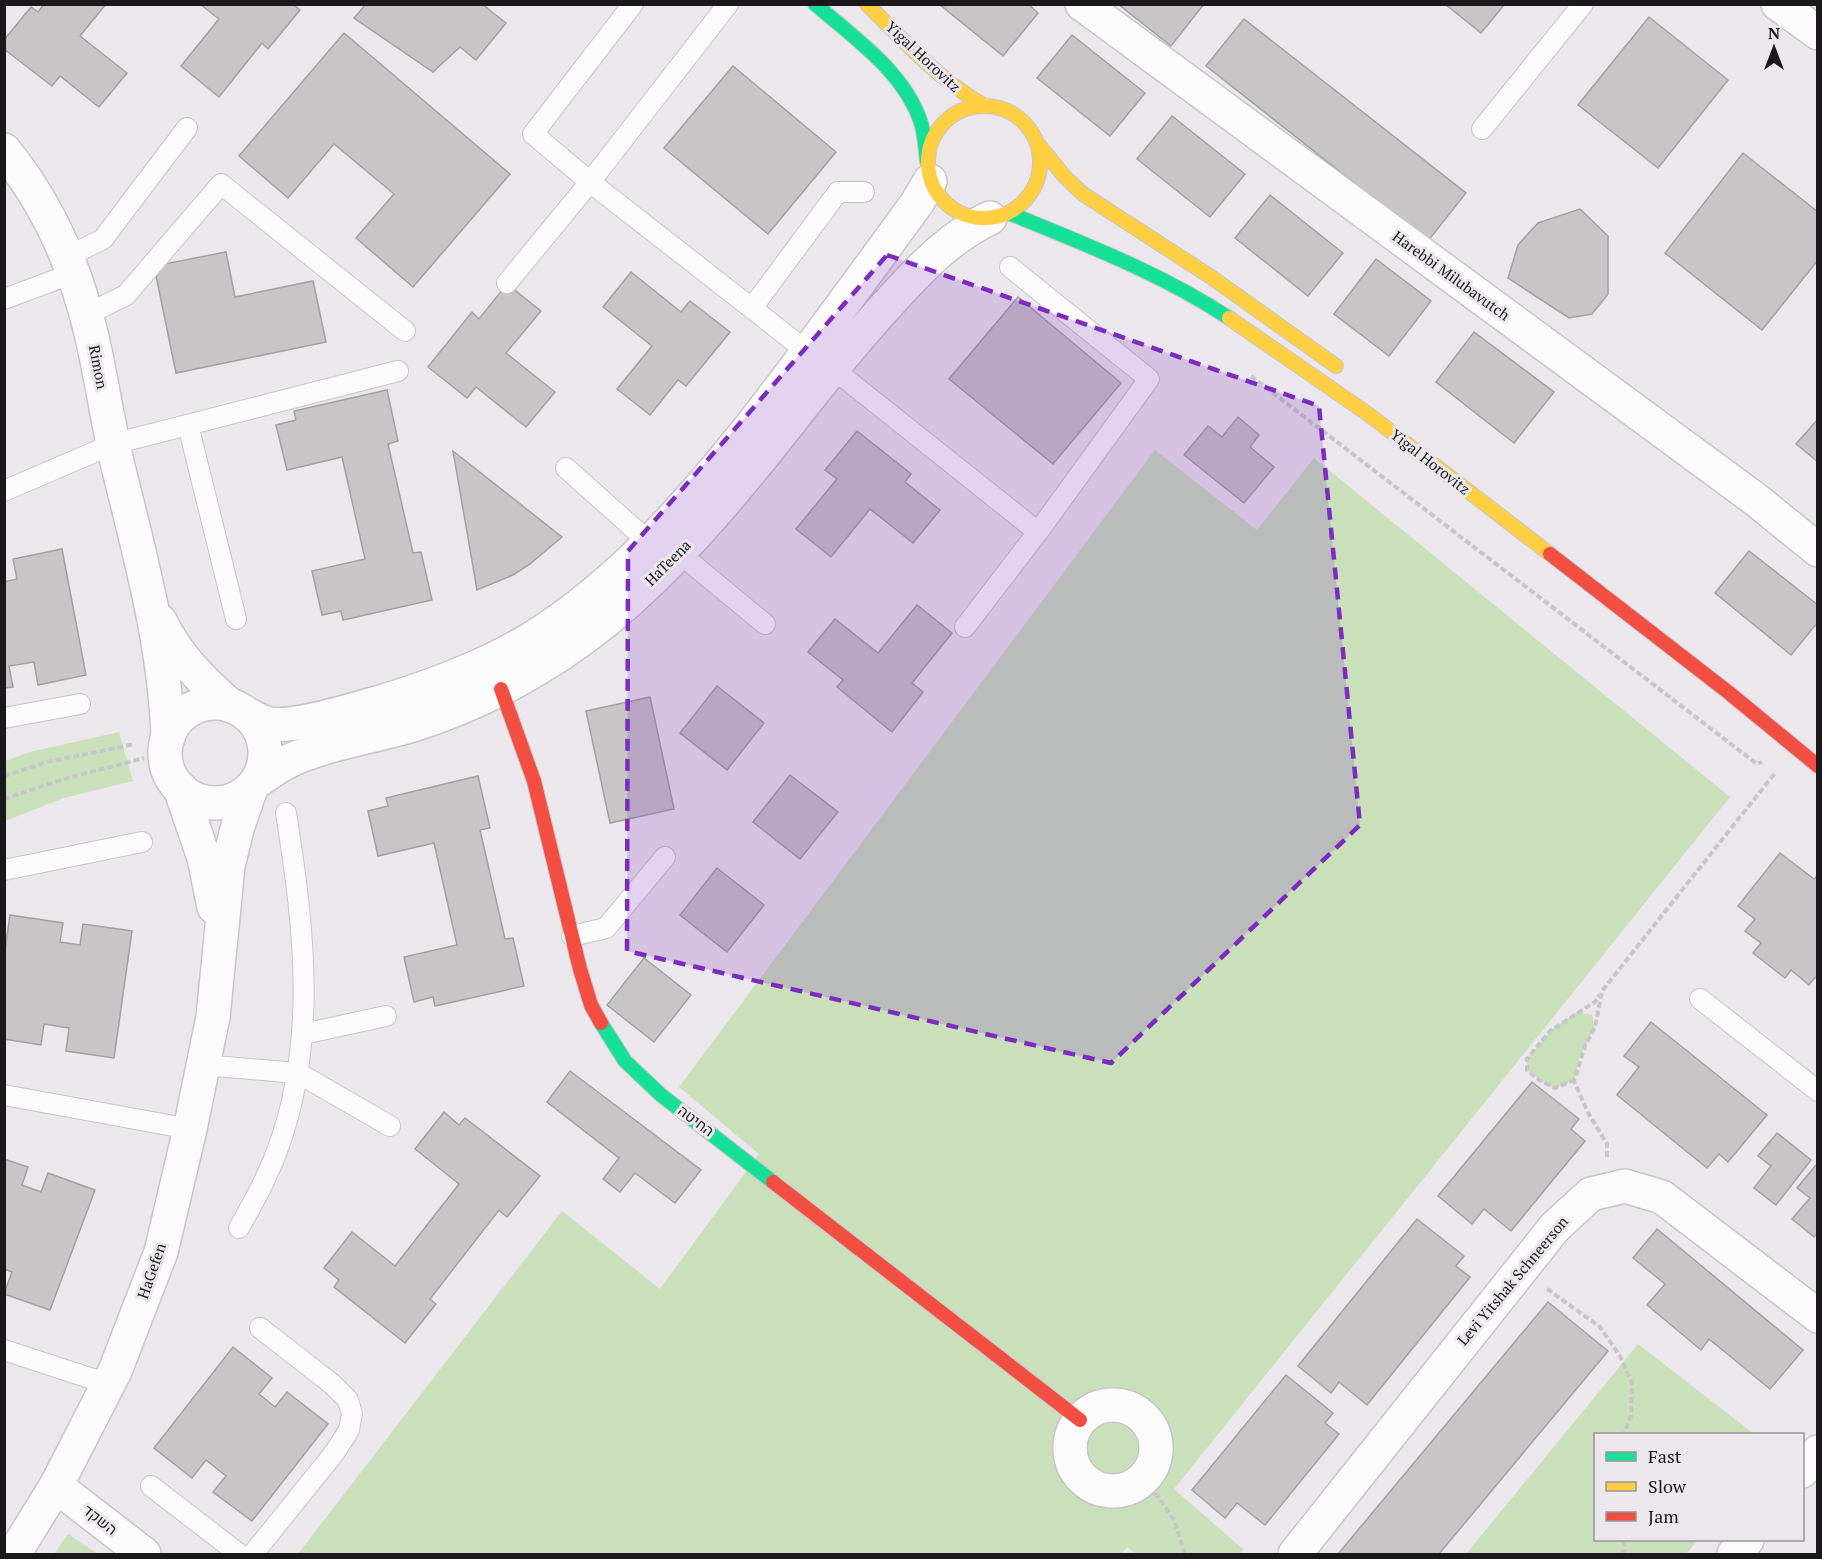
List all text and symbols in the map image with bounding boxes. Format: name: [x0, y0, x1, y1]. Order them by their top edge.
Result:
street label: Yigal Horovitz: [882, 16, 966, 96]
north arrow: [1744, 18, 1804, 78]
text: N: [1768, 22, 1780, 44]
street label: Harebbi Milubavutch: [1389, 226, 1514, 325]
street label: Rimon: [85, 343, 113, 391]
street label: Yigal Horovitz: [1387, 424, 1475, 499]
street label: HaTeena: [640, 535, 695, 590]
street label: החיטה: [674, 1100, 719, 1140]
street label: Levi Yitshak Schneerson: [1452, 1212, 1572, 1349]
street label: HaGefen: [132, 1240, 170, 1301]
legend: [1594, 1433, 1804, 1541]
text: Fast: [1648, 1444, 1682, 1468]
text: Slow: [1648, 1474, 1687, 1498]
street label: השקד: [80, 1500, 122, 1539]
text: Jam: [1648, 1504, 1679, 1528]

